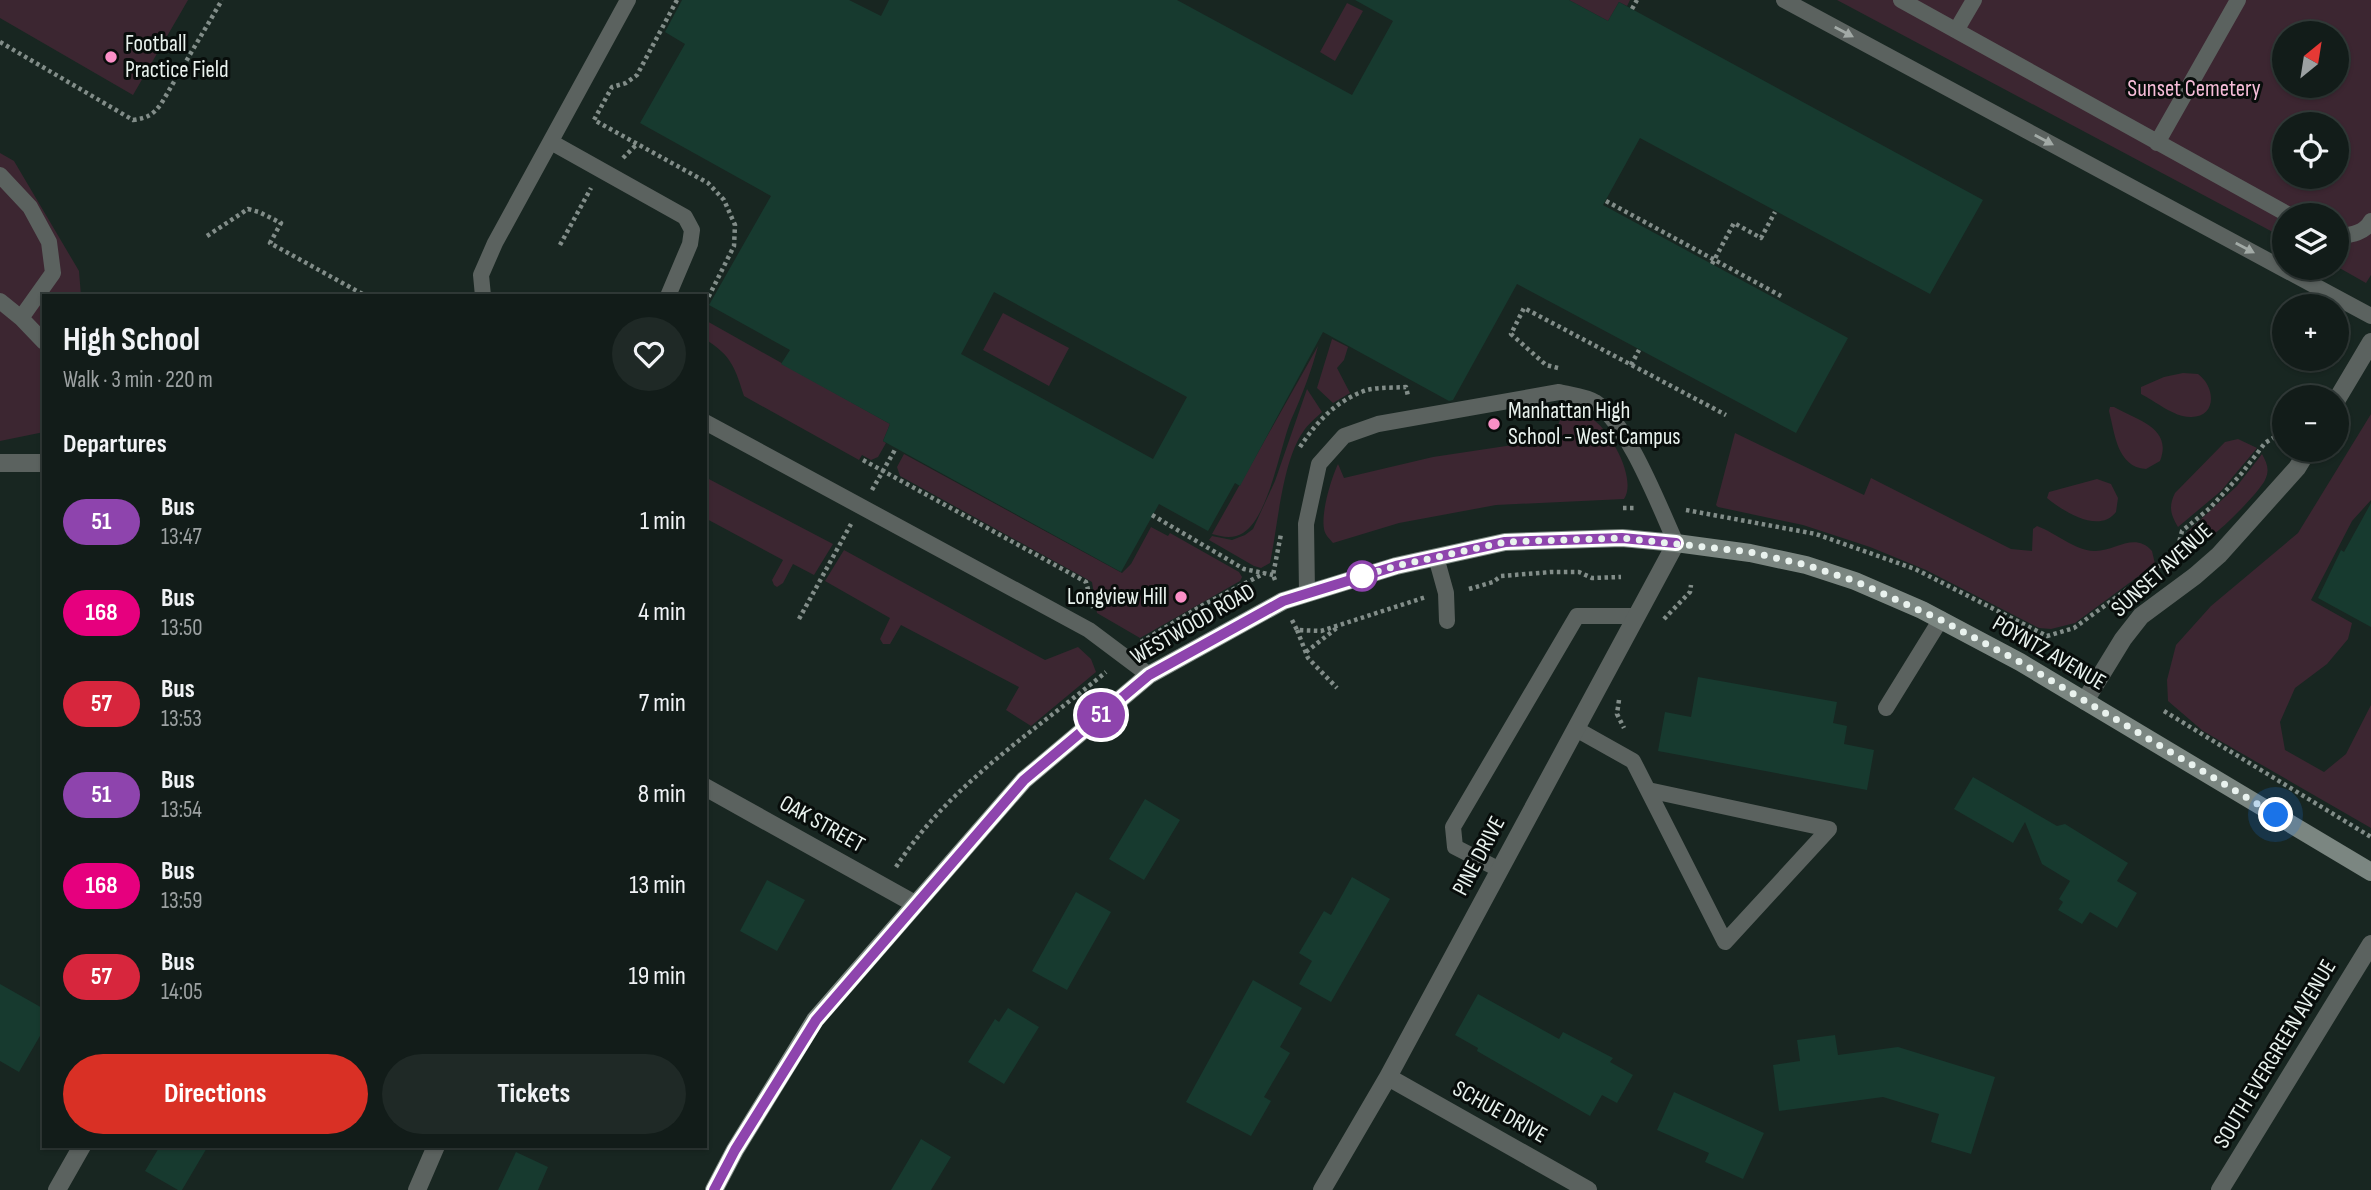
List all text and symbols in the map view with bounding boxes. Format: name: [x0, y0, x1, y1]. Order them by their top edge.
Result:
north arrow: [2272, 21, 2348, 98]
map controls: [2272, 21, 2349, 462]
one-way arrow: [1834, 27, 1854, 38]
place label: Football Practice Field: [125, 30, 229, 84]
marker: Football Practice Field: [103, 49, 119, 65]
park label: Sunset Cemetery: [2127, 75, 2261, 103]
button: locate: [2272, 112, 2349, 189]
one-way arrow: [2035, 134, 2054, 146]
button: layers: [2272, 203, 2349, 280]
one-way arrow: [2235, 242, 2255, 253]
button: +: [2272, 294, 2349, 371]
button: heart: [612, 317, 686, 391]
text: High School: [63, 320, 200, 360]
text: Walk · 3 min · 220 m: [63, 366, 213, 394]
button: −: [2272, 385, 2349, 462]
place label: Manhattan High School - West Campus: [1508, 397, 1681, 451]
marker: Manhattan High School - West Campus: [1486, 416, 1502, 432]
text: Departures: [63, 429, 167, 460]
text: Bus: [161, 492, 195, 523]
text: 1 min: [640, 506, 686, 537]
text: 51: [92, 507, 111, 536]
street label: SUNSET AVENUE: [2105, 517, 2219, 623]
text: 13:47: [161, 523, 202, 551]
unlabelled marker: [1347, 561, 1377, 591]
street label: WESTWOOD ROAD: [1126, 577, 1260, 671]
text: Bus: [161, 583, 195, 614]
place label: Longview Hill: [1067, 583, 1167, 611]
marker: Longview Hill: [1173, 589, 1189, 605]
text: 4 min: [638, 597, 686, 628]
text: 168: [85, 598, 118, 627]
street label: POYNTZ AVENUE: [1987, 609, 2111, 697]
text: 13:50: [161, 614, 203, 642]
text: Bus: [161, 674, 195, 705]
text: 7 min: [639, 688, 686, 719]
text: 57: [91, 689, 112, 718]
line badge: 51: [1070, 692, 1132, 738]
text: 51: [1091, 700, 1111, 729]
text: 13:53: [161, 705, 202, 733]
text: Bus: [161, 765, 195, 796]
text: 8 min: [638, 779, 686, 810]
text: 51: [92, 780, 111, 809]
street label: OAK STREET: [774, 789, 870, 859]
text: 13:54: [161, 796, 202, 824]
your location: [2258, 797, 2293, 832]
street label: PINE DRIVE: [1447, 812, 1511, 900]
text: Bus: [161, 856, 195, 887]
text: 13 min: [629, 870, 686, 901]
text: 168: [85, 871, 118, 900]
text: 13:59: [161, 887, 202, 915]
text: Bus: [161, 947, 195, 978]
street label: SOUTH EVERGREEN AVENUE: [2208, 955, 2342, 1153]
text: 19 min: [629, 961, 686, 992]
text: 57: [91, 962, 112, 991]
text: 14:05: [161, 978, 202, 1006]
button: Directions: [63, 1054, 368, 1134]
button: Tickets: [382, 1054, 686, 1134]
street label: SCHUE DRIVE: [1448, 1075, 1552, 1149]

